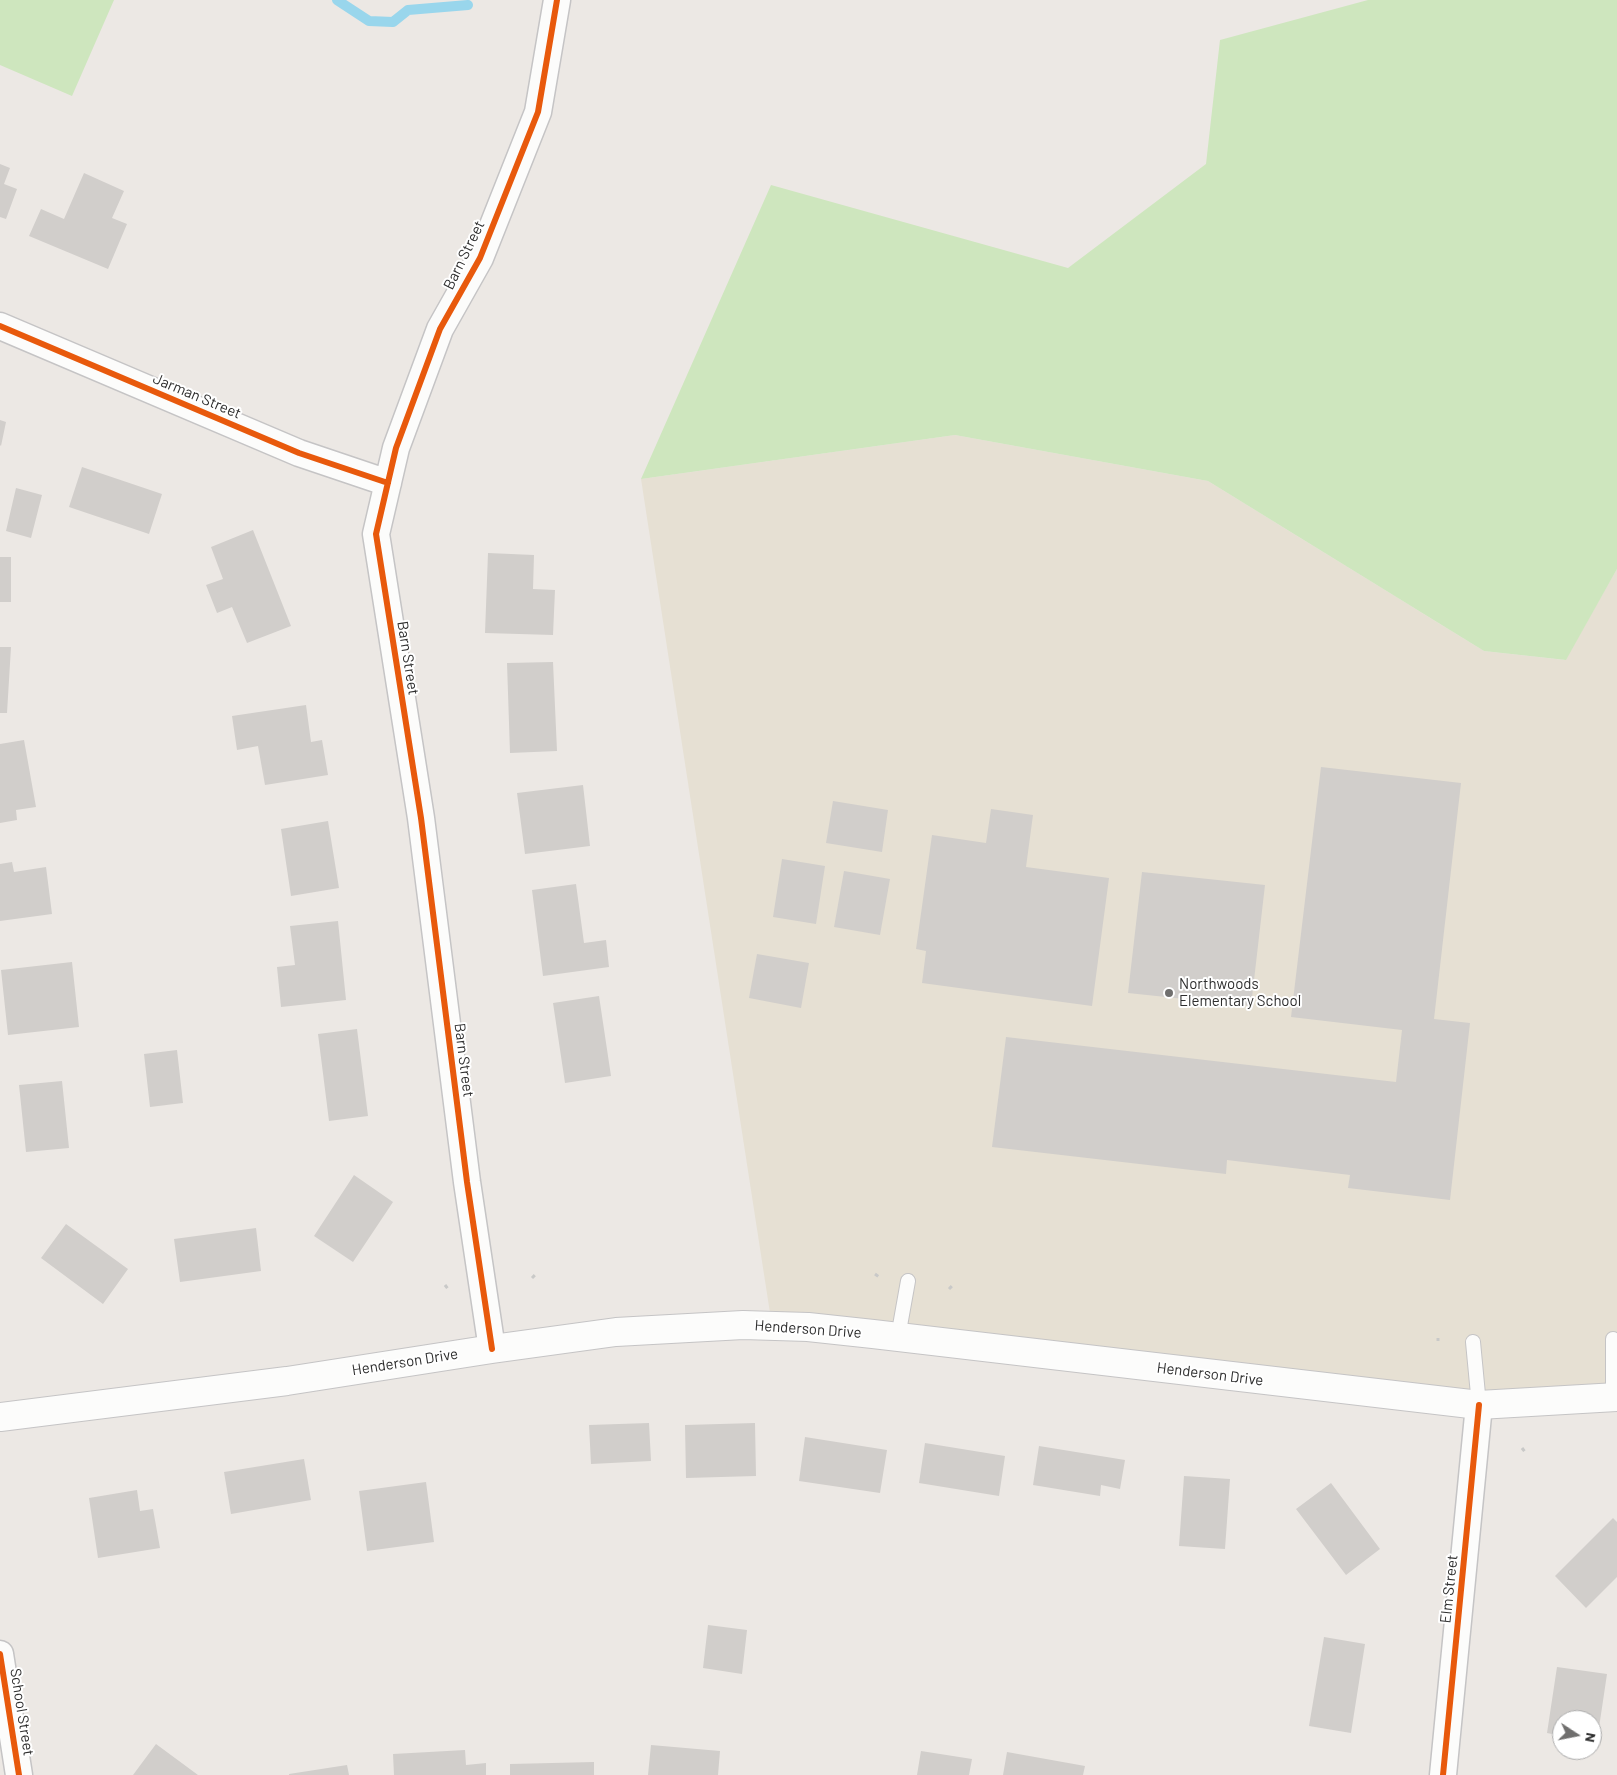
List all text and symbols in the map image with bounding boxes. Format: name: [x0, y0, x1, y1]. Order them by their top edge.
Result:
street label: Barn Street: [440, 218, 488, 292]
street label: Jarman Street: [150, 369, 244, 423]
street label: Barn Street: [393, 620, 423, 696]
place label: Northwoods Elementary School: [1179, 975, 1301, 1010]
marker: Northwoods Elementary School: [1163, 987, 1175, 999]
street label: Barn Street: [451, 1022, 477, 1098]
street label: Henderson Drive: [754, 1316, 862, 1342]
street label: Henderson Drive: [351, 1345, 459, 1379]
street label: Henderson Drive: [1156, 1359, 1264, 1389]
street label: Elm Street: [1436, 1554, 1462, 1624]
street label: School Street: [6, 1667, 38, 1757]
north arrow: [1552, 1710, 1602, 1760]
text: N: [1582, 1732, 1600, 1744]

